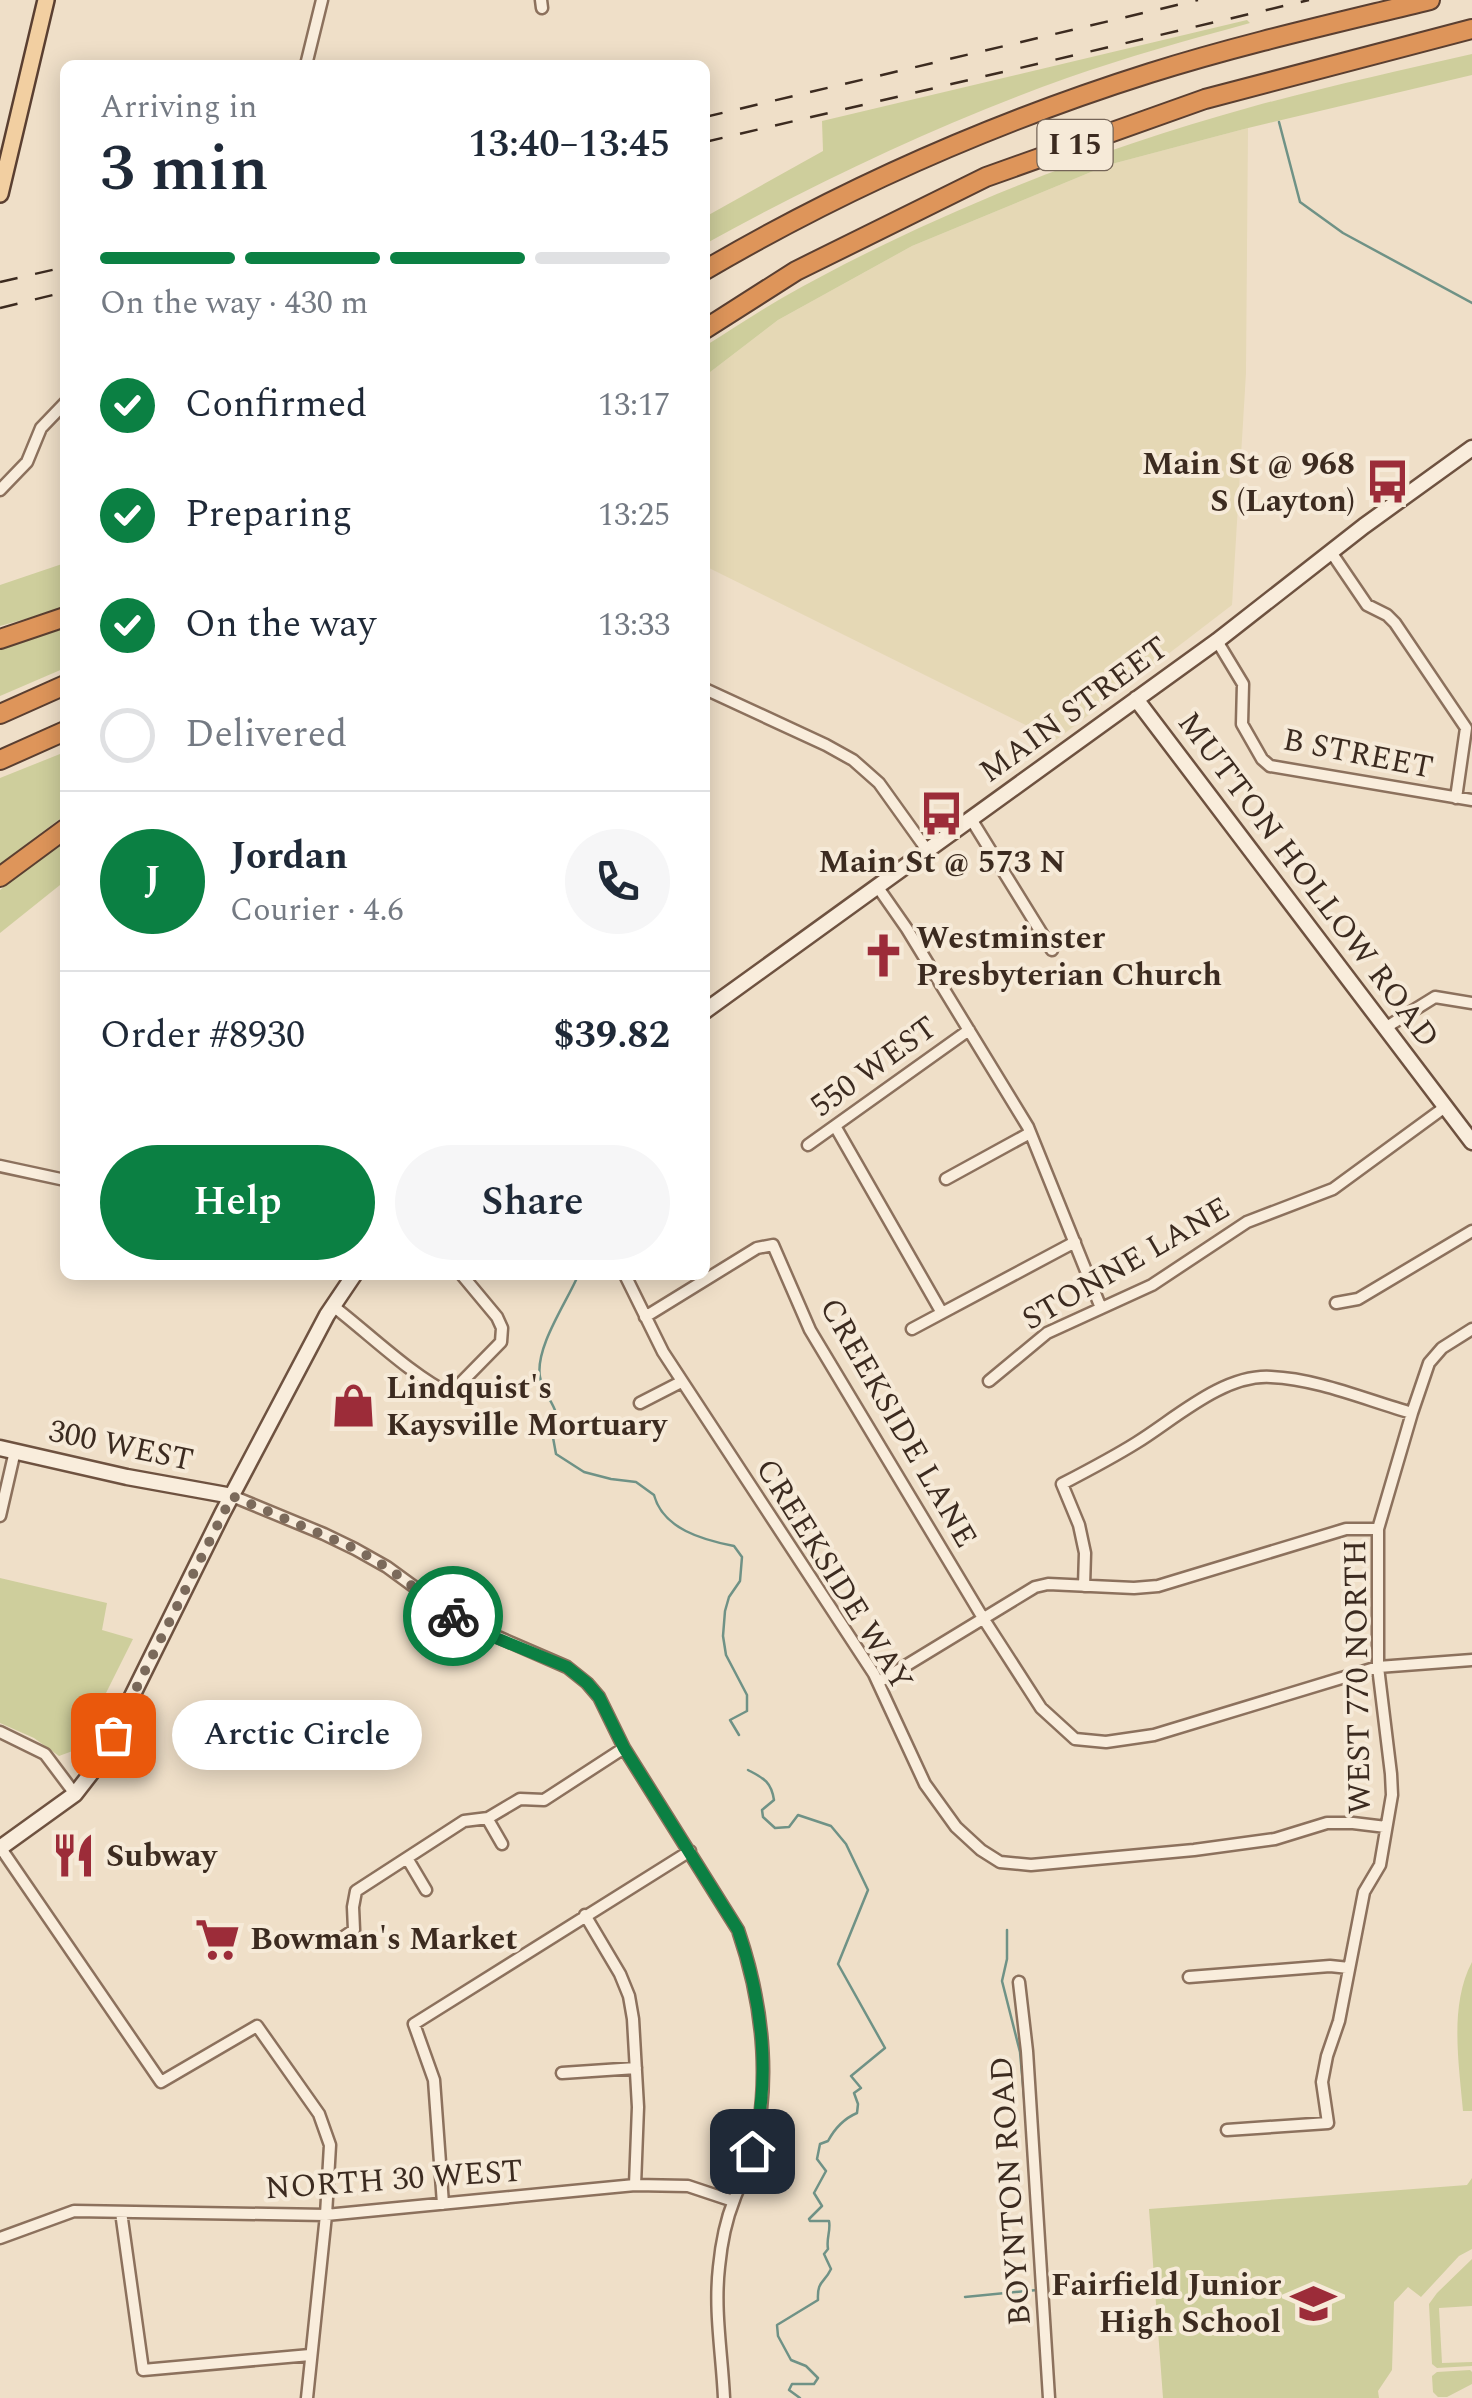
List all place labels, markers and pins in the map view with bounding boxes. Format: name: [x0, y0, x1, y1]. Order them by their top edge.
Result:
place label: Main St @ 968 S (Layton): [1142, 440, 1355, 526]
bus stop icon: Main St @ 968 S (Layton): [1364, 458, 1412, 506]
bus stop icon: Main St @ 573 N: [918, 790, 966, 838]
place label: Main St @ 573 N: [818, 838, 1066, 887]
place label: Westminster Presbyterian Church: [916, 914, 1222, 1000]
church icon: Westminster Presbyterian Church: [859, 932, 907, 980]
place label: Lindquist's Kaysville Mortuary: [386, 1364, 668, 1450]
shop icon: Lindquist's Kaysville Mortuary: [329, 1382, 377, 1430]
pin: [71, 1693, 156, 1778]
callout: Arctic Circle: [173, 1700, 423, 1770]
restaurant icon: Subway: [49, 1832, 97, 1880]
place label: Subway: [106, 1832, 219, 1881]
supermarket icon: Bowman's Market: [193, 1915, 241, 1963]
place label: Bowman's Market: [250, 1915, 518, 1964]
pin: [710, 2109, 795, 2194]
place label: Fairfield Junior High School: [1051, 2261, 1281, 2347]
school or university icon: Fairfield Junior High School: [1290, 2279, 1338, 2327]

